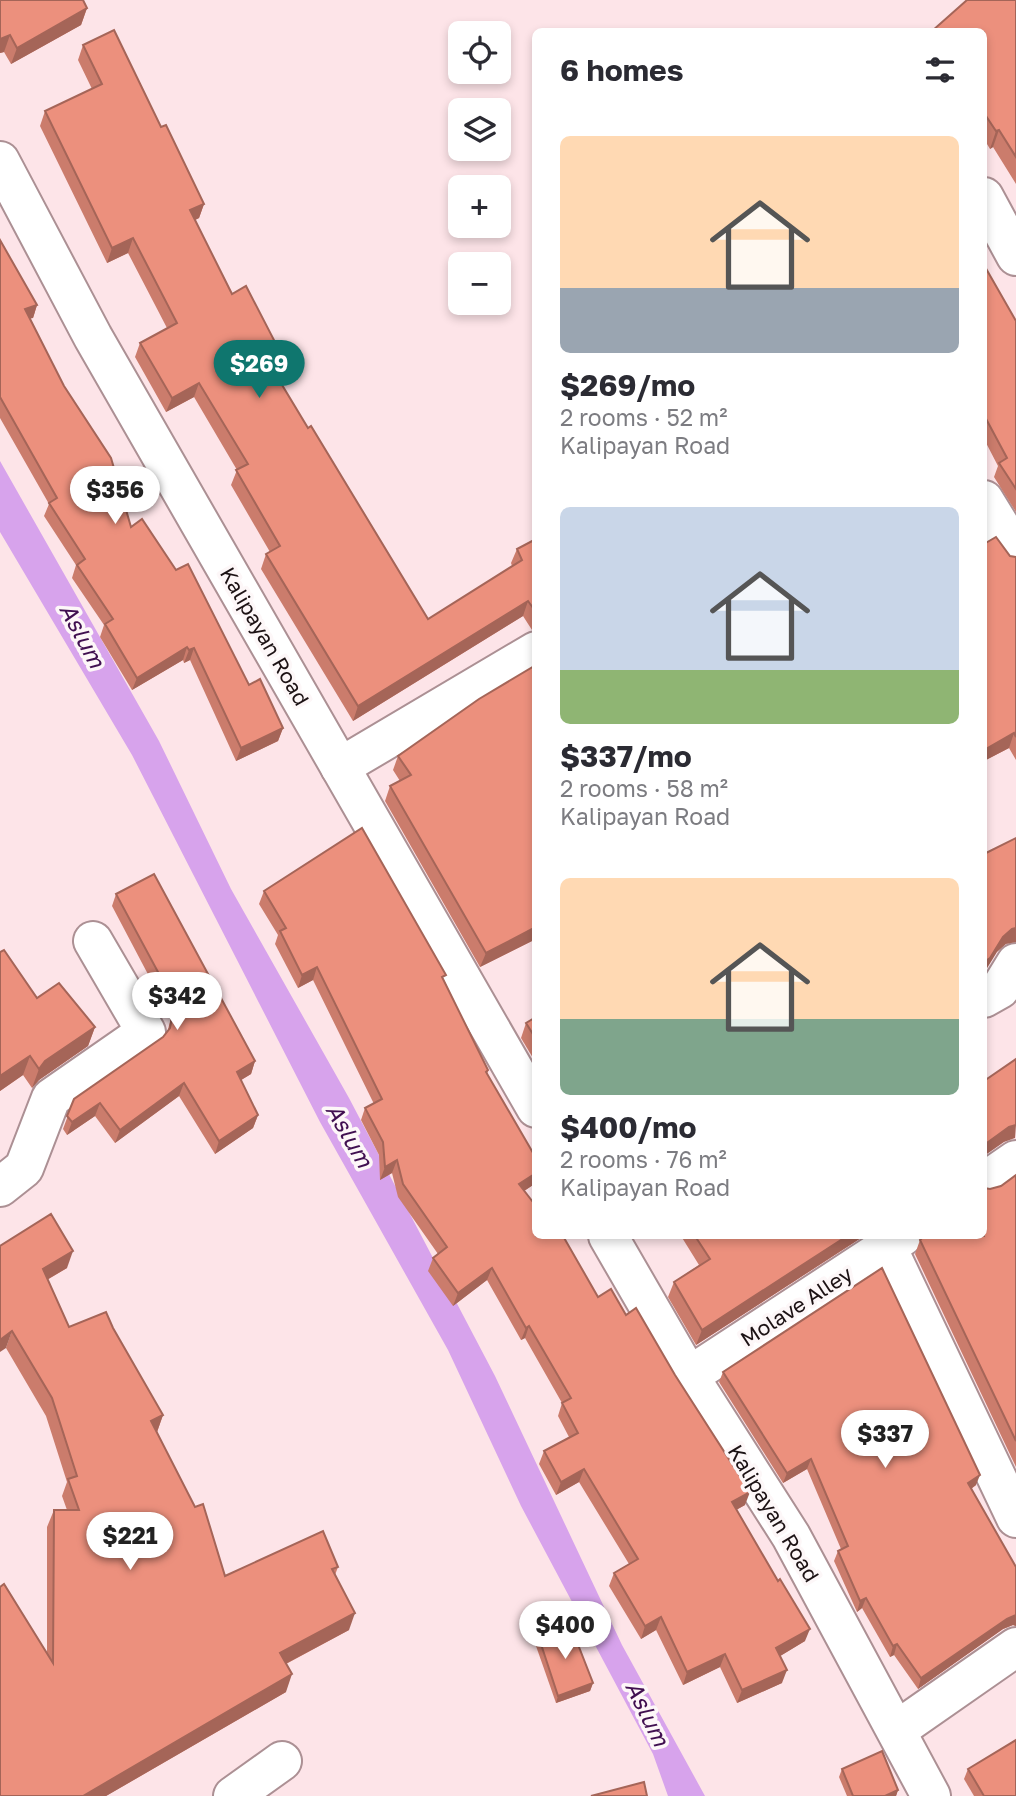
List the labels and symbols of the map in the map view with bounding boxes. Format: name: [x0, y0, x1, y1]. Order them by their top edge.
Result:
pin: $269: [218, 340, 300, 400]
pin: $356: [74, 466, 156, 526]
street label: Kalipayan Road: [215, 562, 315, 710]
water label: Aslum: [54, 598, 112, 674]
pin: $342: [136, 972, 218, 1032]
water label: Aslum: [321, 1098, 380, 1173]
street label: Molave Alley: [735, 1260, 857, 1352]
pin: $337: [844, 1410, 926, 1470]
street label: Kalipayan Road: [723, 1440, 825, 1586]
pin: $221: [89, 1512, 171, 1572]
pin: $400: [524, 1602, 606, 1661]
water label: Aslum: [620, 1676, 676, 1752]

